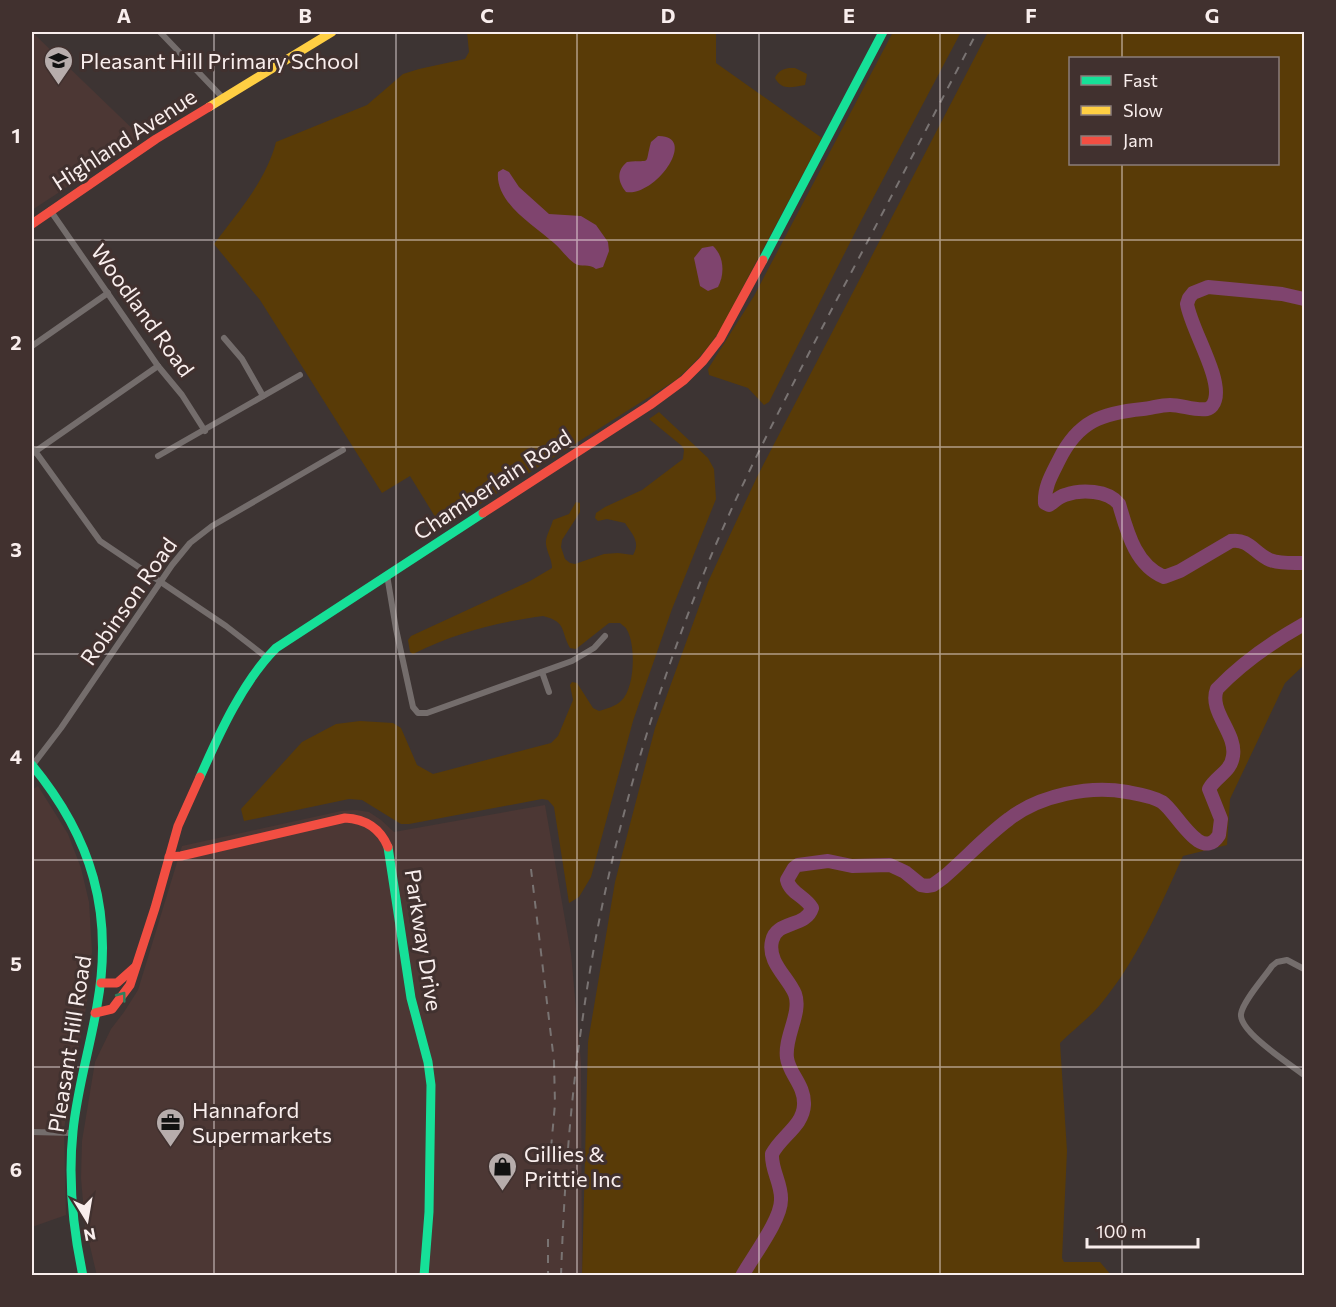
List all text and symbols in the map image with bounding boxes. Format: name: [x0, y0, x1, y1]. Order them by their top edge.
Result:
text: A: [117, 3, 131, 27]
text: B: [298, 3, 312, 27]
text: C: [480, 3, 494, 27]
text: D: [661, 3, 675, 27]
text: E: [843, 3, 855, 27]
text: F: [1025, 3, 1037, 27]
text: G: [1205, 3, 1219, 27]
school or university icon: Pleasant Hill Primary School: [43, 44, 75, 86]
place label: Pleasant Hill Primary School: [80, 47, 359, 74]
legend: [1069, 57, 1279, 165]
text: Fast: [1123, 69, 1158, 91]
street label: Highland Avenue: [47, 82, 201, 196]
text: Slow: [1123, 99, 1163, 121]
text: 1: [11, 123, 21, 147]
text: Jam: [1123, 129, 1153, 151]
street label: Woodland Road: [86, 238, 200, 382]
text: 2: [10, 330, 22, 354]
street label: Chamberlain Road: [408, 423, 576, 545]
street label: Robinson Road: [74, 532, 182, 670]
text: 3: [10, 537, 22, 561]
text: 4: [10, 744, 22, 768]
street label: Parkway Drive: [399, 867, 449, 1013]
text: 5: [10, 951, 22, 975]
street label: Pleasant Hill Road: [42, 954, 96, 1134]
one-way arrow: [115, 992, 126, 1003]
place label: Hannaford Supermarkets: [192, 1096, 332, 1148]
office icon: Hannaford Supermarkets: [155, 1106, 187, 1148]
place label: Gillies & Prittie Inc: [524, 1140, 621, 1192]
shop icon: Gillies & Prittie Inc: [487, 1150, 519, 1192]
text: 6: [10, 1157, 22, 1181]
north arrow: [57, 1190, 117, 1250]
scale bar: [1087, 1211, 1198, 1249]
text: 100 m: [1096, 1220, 1146, 1242]
text: N: [82, 1225, 98, 1246]

